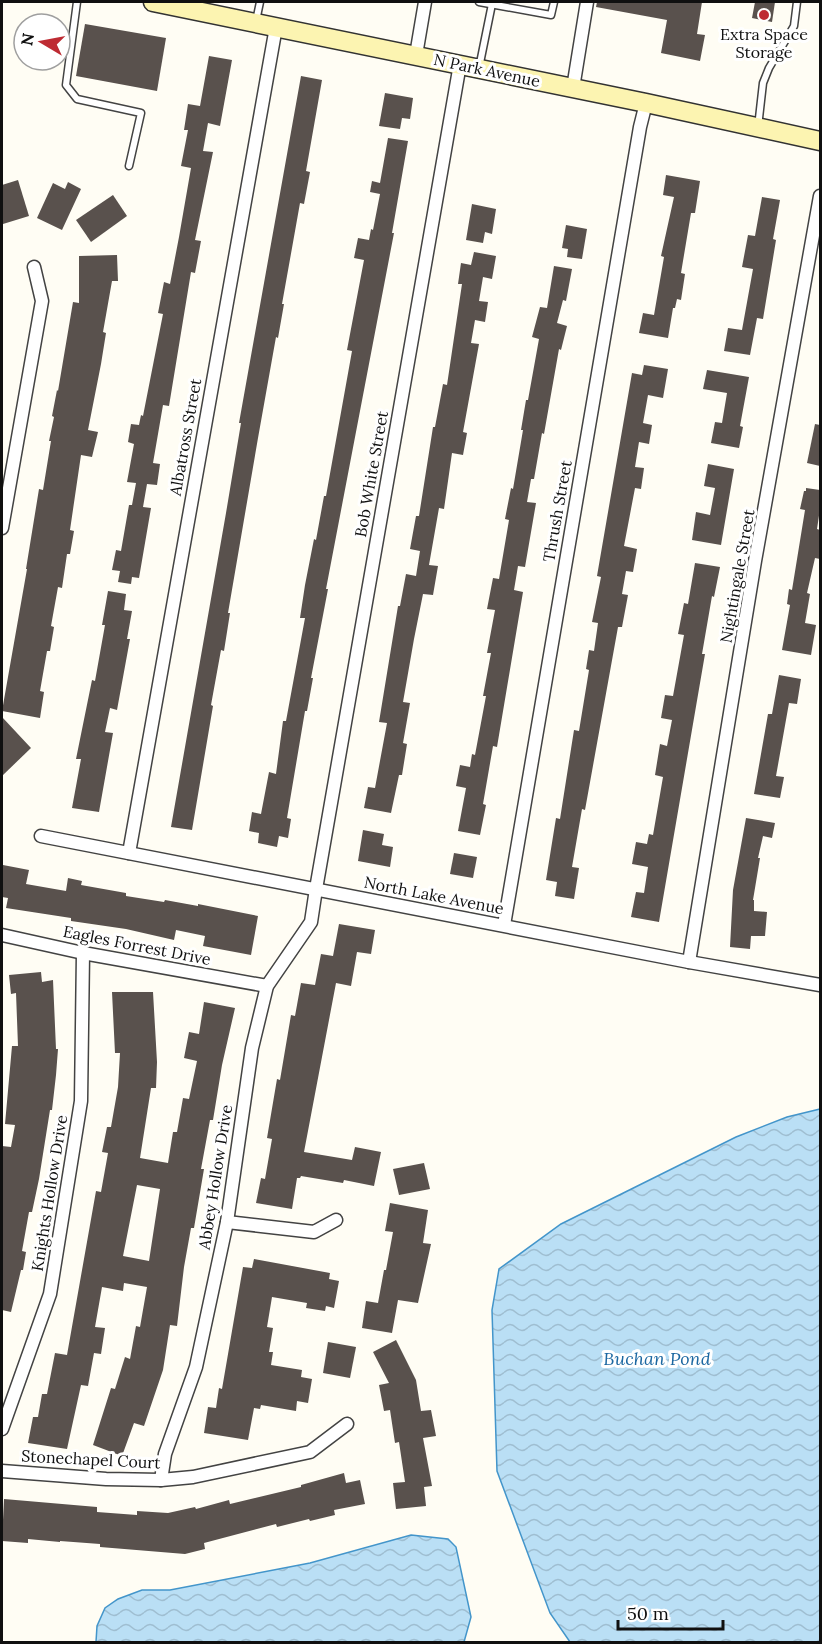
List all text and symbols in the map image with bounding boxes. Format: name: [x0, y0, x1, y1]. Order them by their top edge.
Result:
marker: Extra Space Storage: [757, 8, 771, 22]
north arrow: [12, 12, 72, 72]
place label: Extra Space Storage: [720, 24, 808, 62]
text: N: [16, 32, 38, 47]
street label: N Park Avenue: [432, 49, 542, 91]
street label: Albatross Street: [165, 376, 205, 498]
street label: Bob White Street: [350, 409, 392, 539]
street label: Thrush Street: [538, 458, 576, 563]
street label: Nightingale Street: [715, 507, 759, 644]
street label: North Lake Avenue: [362, 872, 506, 918]
street label: Eagles Forrest Drive: [61, 921, 213, 969]
street label: Abbey Hollow Drive: [194, 1103, 236, 1252]
street label: Knights Hollow Drive: [27, 1113, 71, 1273]
water label: Buchan Pond: [603, 1347, 711, 1370]
street label: Stonechapel Court: [21, 1445, 162, 1473]
scale bar: [618, 1593, 723, 1631]
text: 50 m: [627, 1602, 669, 1625]

